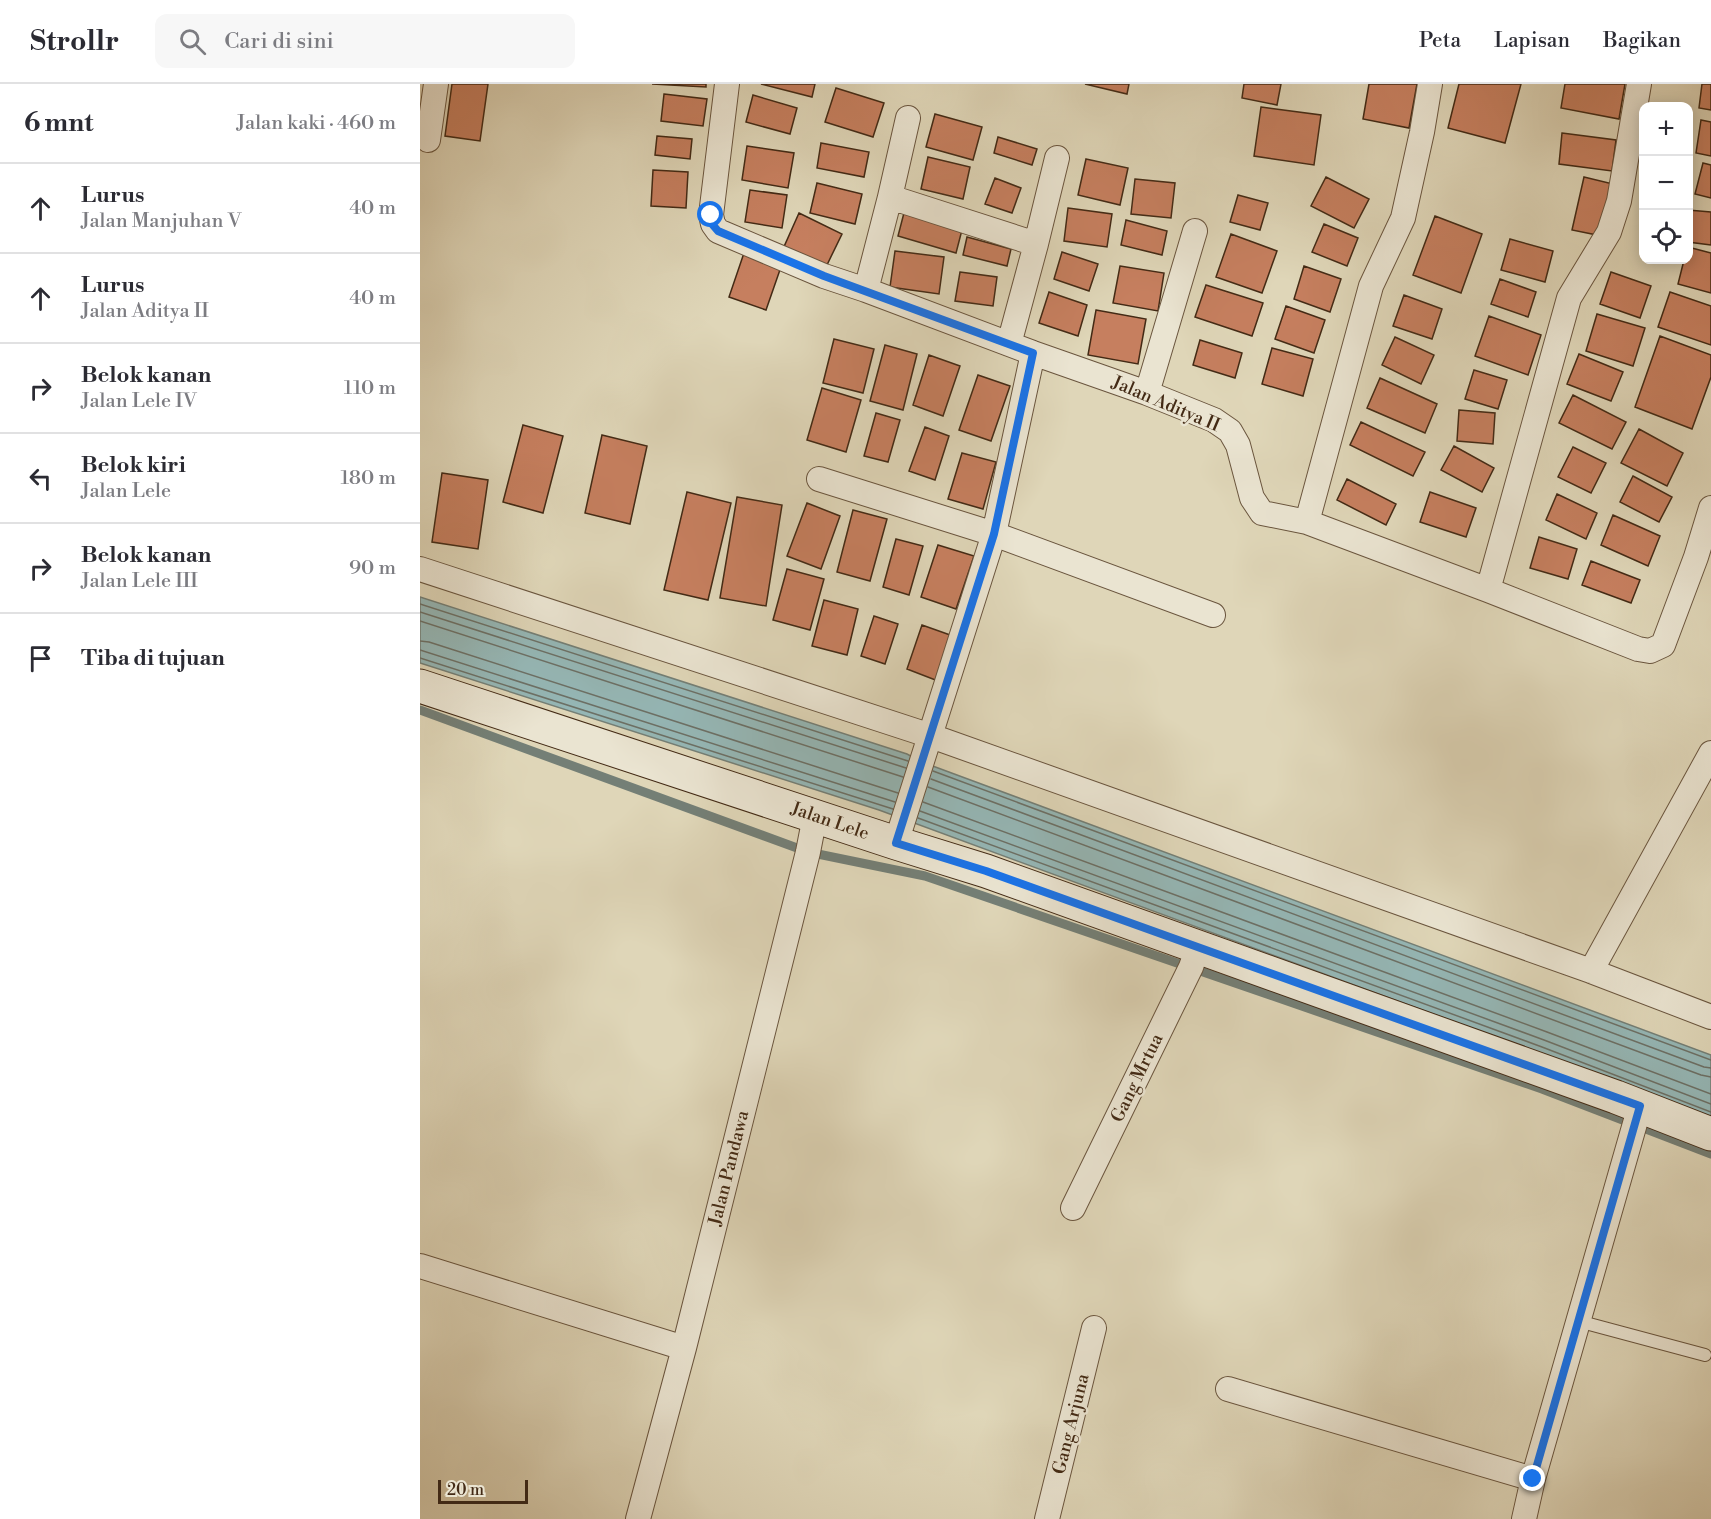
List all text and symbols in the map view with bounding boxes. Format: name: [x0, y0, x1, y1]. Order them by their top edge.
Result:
search box: [155, 14, 575, 68]
text: Strollr: [30, 24, 119, 59]
icon: search: [176, 25, 209, 58]
text: Cari di sini: [224, 28, 334, 55]
text: Peta: [1419, 28, 1461, 54]
text: Lapisan: [1494, 28, 1570, 54]
text: Bagikan: [1603, 28, 1681, 54]
map controls: [1639, 102, 1693, 264]
button: +: [1639, 102, 1693, 156]
text: 6 mnt: [24, 107, 93, 139]
text: Jalan kaki · 460 m: [237, 111, 396, 136]
button: −: [1639, 156, 1693, 210]
text: Lurus: [81, 182, 144, 209]
icon: ahead: [24, 192, 57, 225]
text: 40 m: [349, 196, 396, 221]
route start: [697, 201, 723, 227]
text: Jalan Manjuhan V: [81, 209, 242, 234]
button: locate: [1639, 210, 1693, 264]
text: Lurus: [81, 272, 144, 299]
icon: ahead: [24, 282, 57, 315]
text: 40 m: [349, 286, 396, 311]
text: Jalan Aditya II: [81, 299, 209, 324]
text: Belok kanan: [81, 362, 211, 389]
street label: Jalan Aditya II: [1108, 371, 1224, 437]
icon: right: [24, 372, 57, 405]
text: 110 m: [344, 376, 396, 401]
text: Jalan Lele IV: [81, 389, 197, 414]
text: Belok kiri: [81, 452, 186, 479]
icon: left: [24, 462, 57, 495]
text: 180 m: [341, 466, 396, 491]
text: Jalan Lele: [81, 479, 171, 504]
text: Belok kanan: [81, 542, 211, 569]
icon: right: [24, 552, 57, 585]
text: 90 m: [349, 556, 396, 581]
text: Jalan Lele III: [81, 569, 198, 594]
icon: arrive: [24, 642, 57, 675]
text: Tiba di tujuan: [81, 645, 225, 672]
street label: Jalan Lele: [787, 797, 872, 845]
street label: Gang Mrtua: [1106, 1029, 1169, 1126]
street label: Jalan Pandawa: [703, 1107, 755, 1229]
street label: Gang Arjuna: [1047, 1371, 1095, 1477]
route end: [1519, 1465, 1545, 1491]
scale bar: [438, 1477, 528, 1504]
text: 20 m: [447, 1480, 484, 1500]

